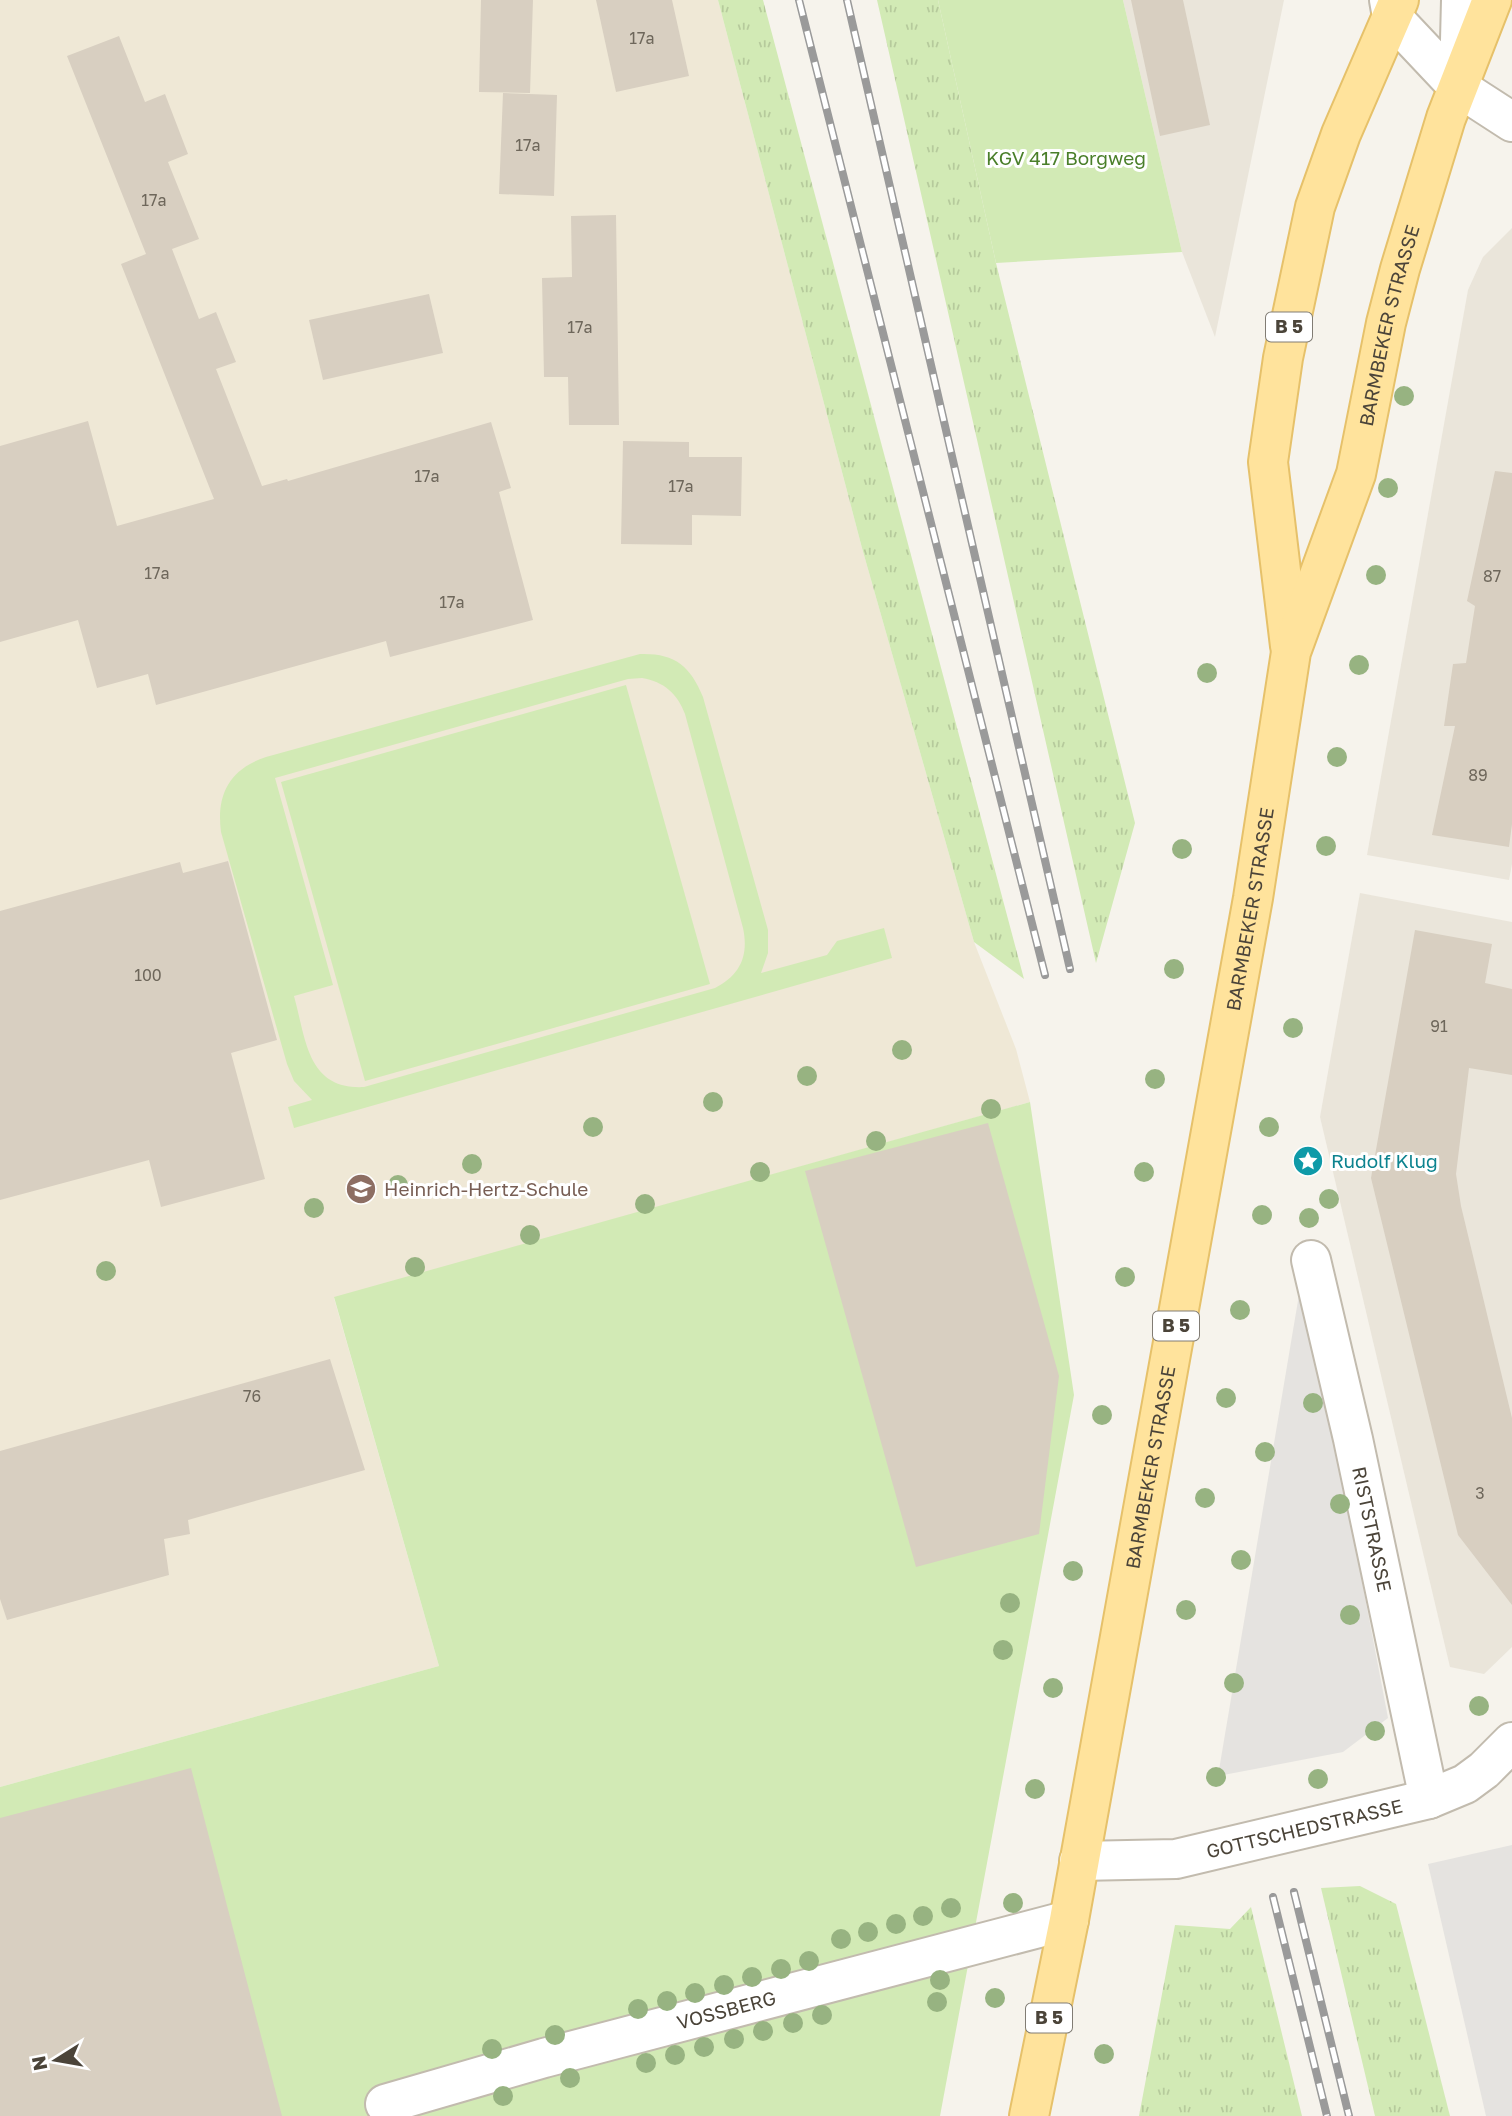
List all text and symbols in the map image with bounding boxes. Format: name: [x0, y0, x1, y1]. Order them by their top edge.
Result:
house number: 17a: [629, 28, 655, 48]
house number: 17a: [515, 135, 541, 155]
park label: KGV 417 Borgweg: [986, 146, 1146, 169]
house number: 17a: [141, 190, 167, 210]
street label: BARMBEKER STRASSE: [1354, 222, 1424, 428]
road number: B 5: [1266, 312, 1312, 342]
house number: 17a: [567, 317, 593, 337]
house number: 17a: [414, 466, 440, 486]
house number: 17a: [668, 476, 694, 496]
house number: 17a: [144, 563, 170, 583]
house number: 87: [1483, 566, 1501, 586]
house number: 17a: [439, 592, 465, 612]
house number: 89: [1468, 765, 1488, 785]
street label: BARMBEKER STRASSE: [1221, 806, 1278, 1013]
house number: 100: [134, 965, 162, 985]
house number: 91: [1430, 1016, 1448, 1036]
place icon: Rudolf Klug: [1291, 1144, 1325, 1178]
place label: Rudolf Klug: [1331, 1149, 1438, 1172]
school or university icon: Heinrich-Hertz-Schule: [344, 1172, 378, 1206]
place label: Heinrich-Hertz-Schule: [384, 1177, 588, 1200]
road number: B 5: [1153, 1311, 1199, 1340]
street label: BARMBEKER STRASSE: [1120, 1364, 1180, 1571]
house number: 76: [243, 1386, 261, 1406]
street label: RISTSTRASSE: [1348, 1464, 1397, 1594]
house number: 3: [1475, 1483, 1485, 1503]
street label: GOTTSCHEDSTRASSE: [1204, 1794, 1405, 1862]
street label: VOSSBERG: [674, 1986, 778, 2034]
road number: B 5: [1026, 2004, 1072, 2032]
north arrow: [21, 2025, 91, 2095]
text: N: [26, 2054, 51, 2073]

